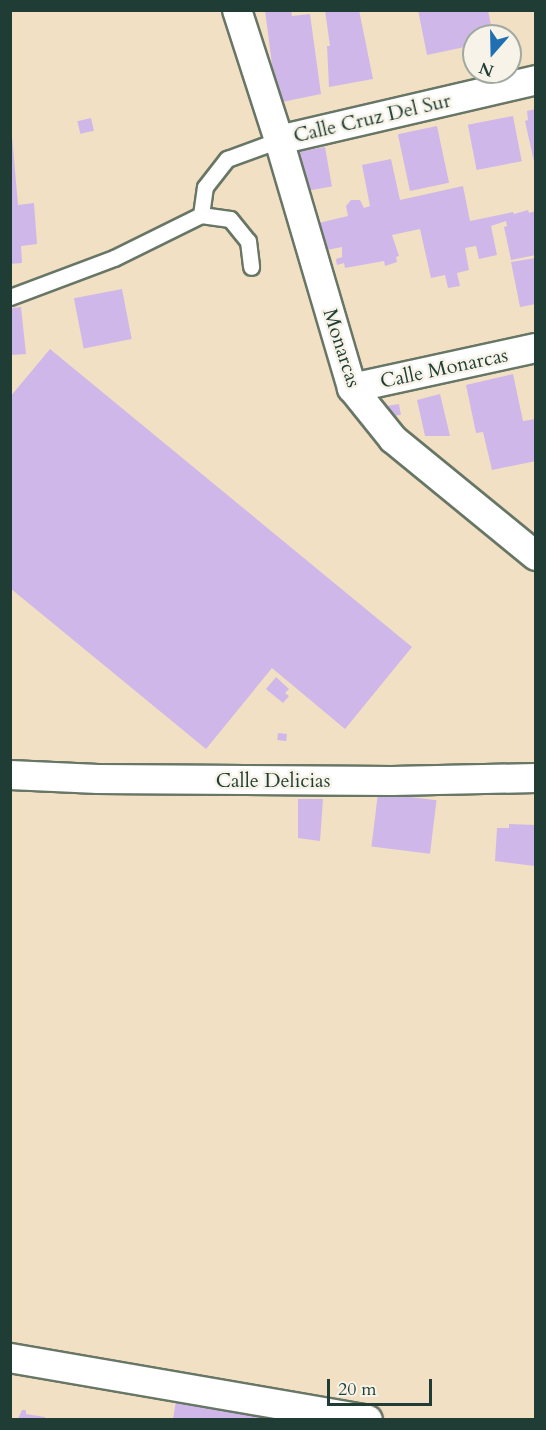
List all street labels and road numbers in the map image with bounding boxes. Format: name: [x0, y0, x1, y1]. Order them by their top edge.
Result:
street label: Calle Cruz Del Sur: [291, 88, 453, 148]
street label: Monarcas: [318, 306, 366, 390]
street label: Calle Monarcas: [378, 343, 510, 393]
street label: Calle Delicias: [216, 768, 330, 792]

